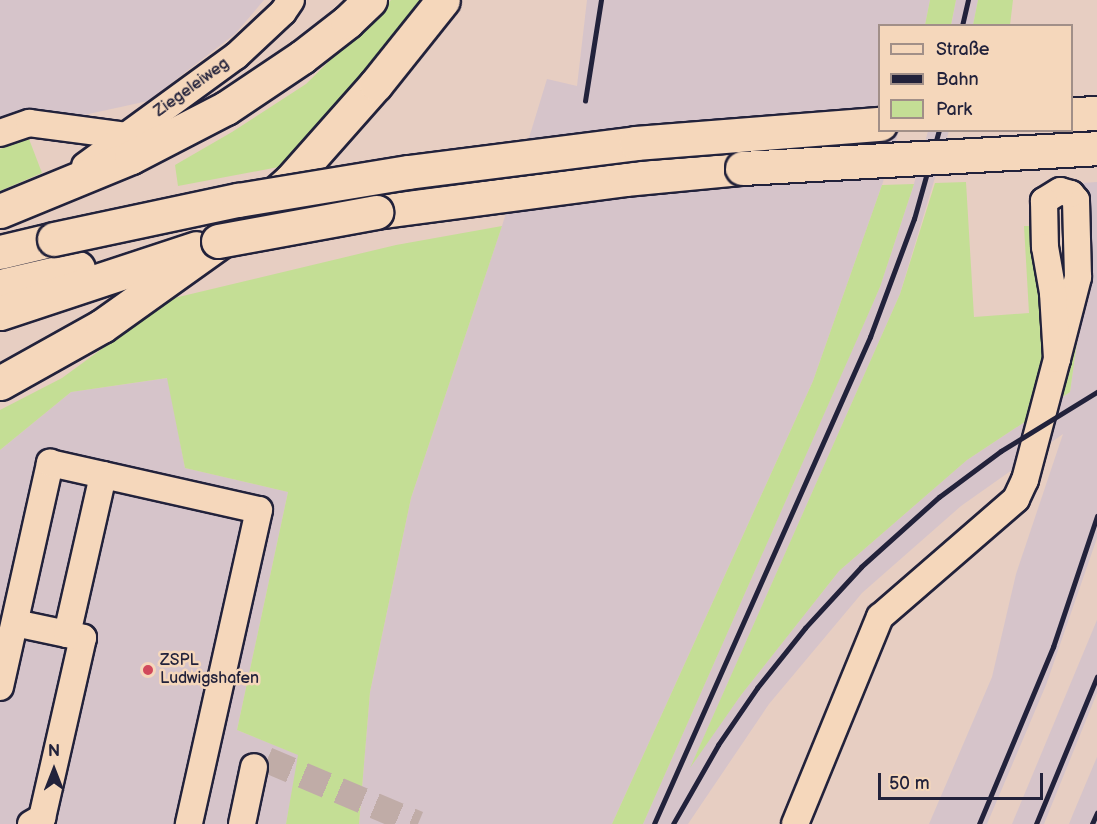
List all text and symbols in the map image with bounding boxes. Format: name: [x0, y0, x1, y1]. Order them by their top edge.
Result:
legend: [878, 24, 1073, 132]
text: Straße: [936, 39, 989, 60]
street label: Ziegeleiweg: [151, 54, 233, 122]
text: Bahn: [936, 69, 979, 90]
text: Park: [936, 99, 972, 120]
place label: ZSPL Ludwigshafen: [160, 651, 259, 689]
marker: ZSPL Ludwigshafen: [141, 663, 155, 677]
north arrow: [24, 740, 84, 800]
text: N: [48, 742, 60, 761]
scale bar: [881, 761, 1046, 799]
text: 50 m: [889, 773, 930, 794]

